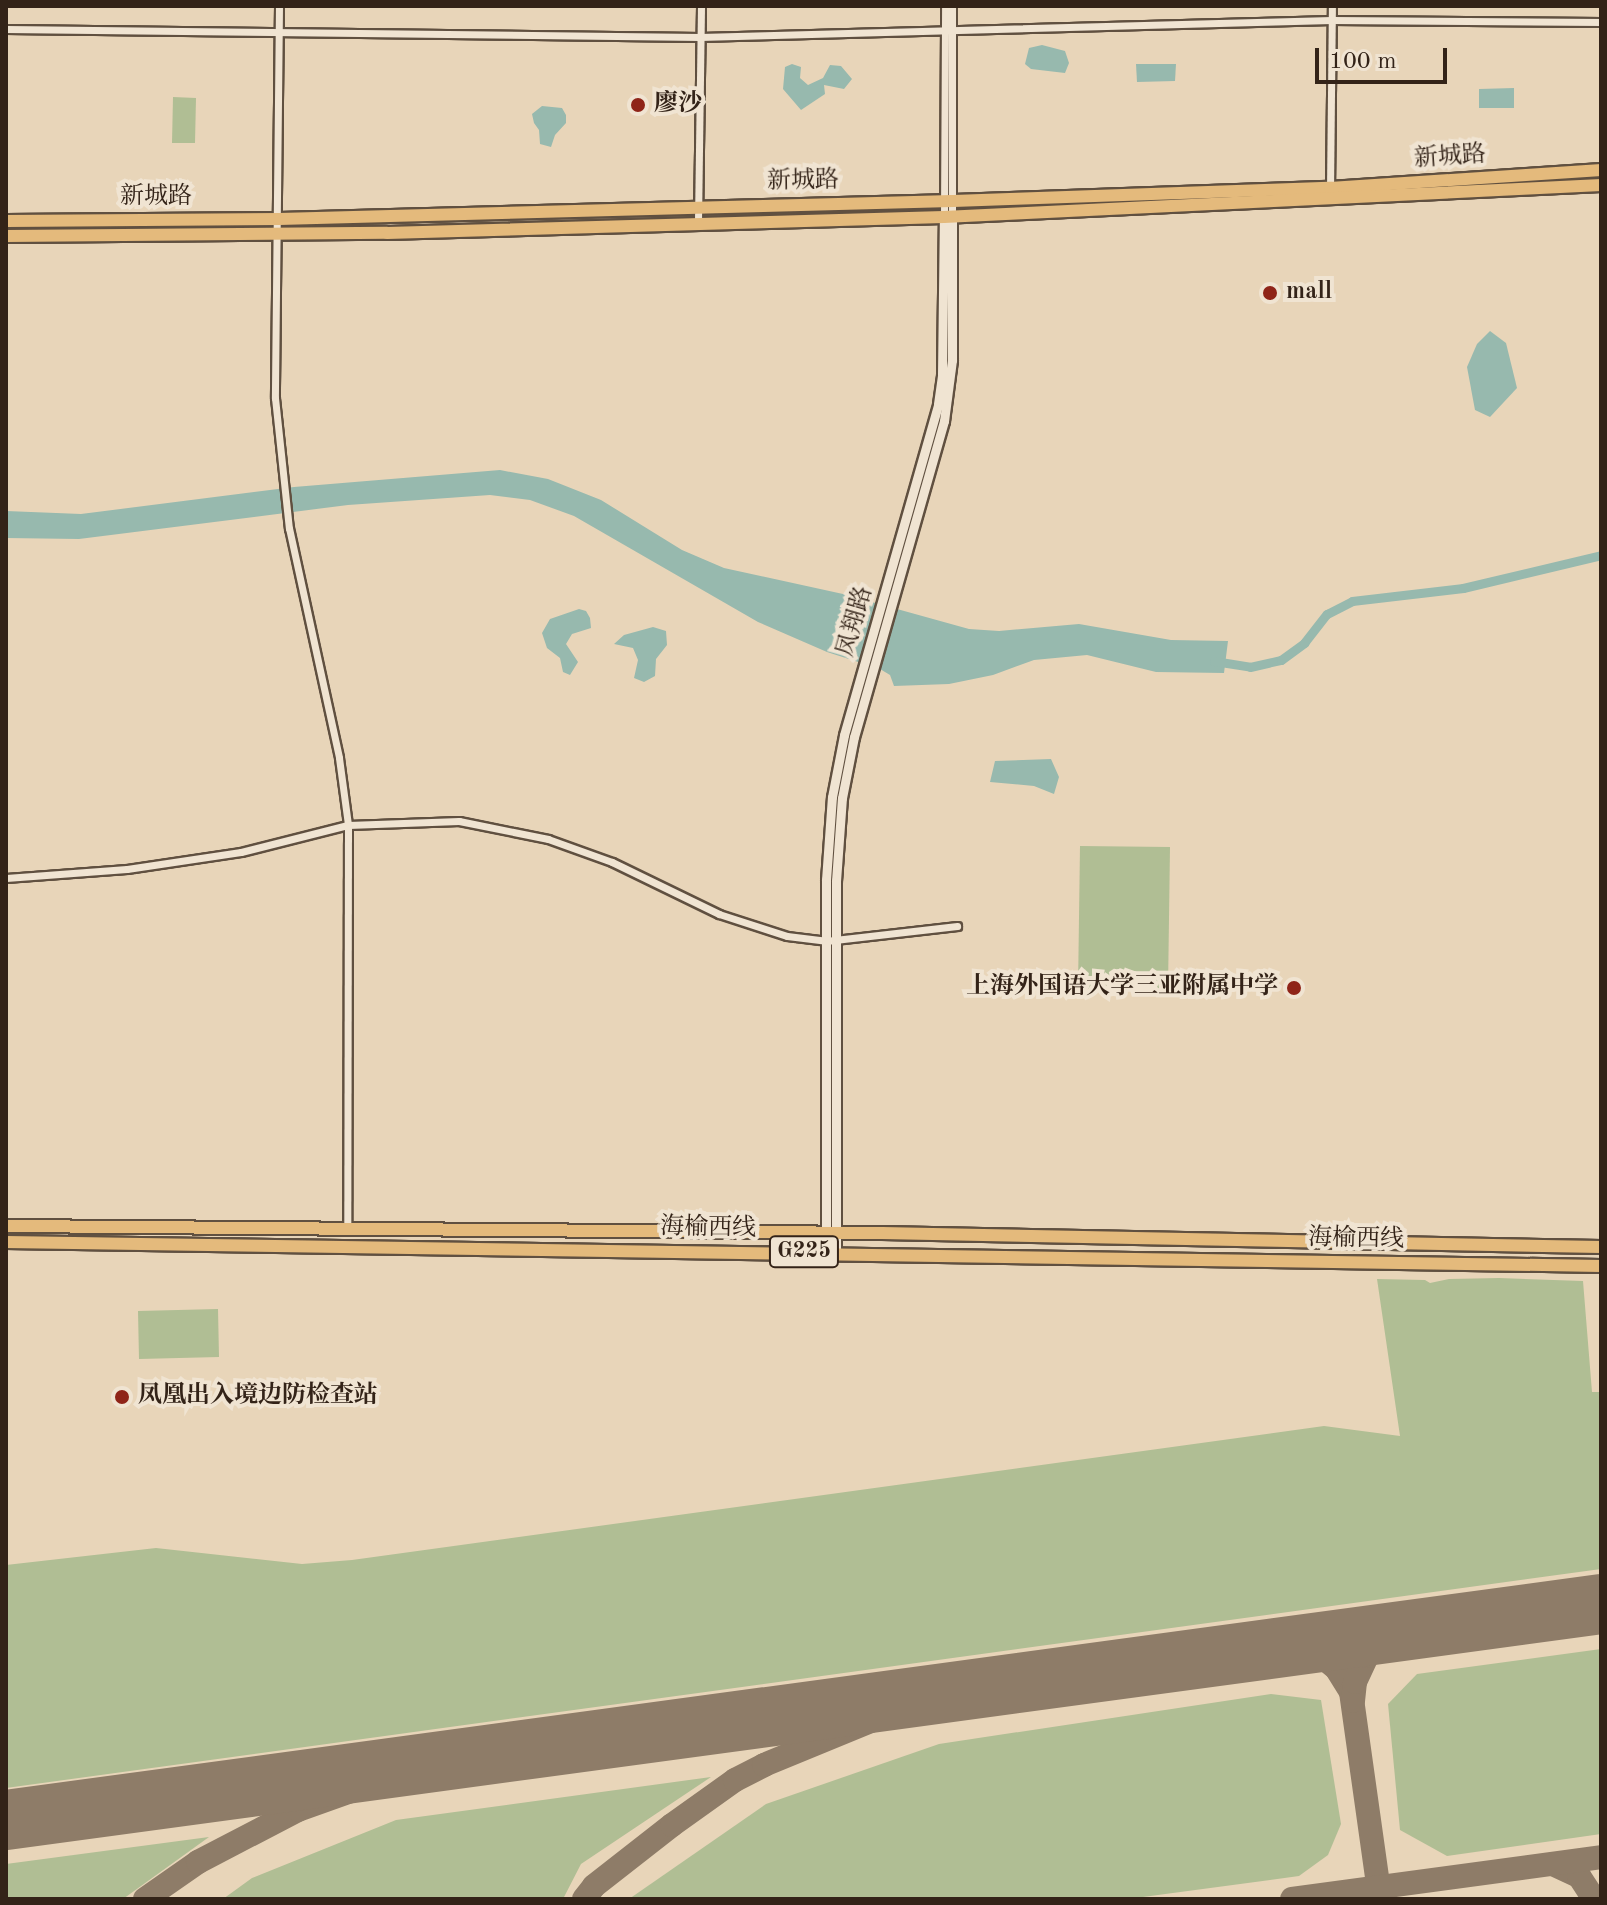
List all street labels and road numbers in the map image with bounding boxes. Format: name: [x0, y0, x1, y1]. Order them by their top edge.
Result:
street label: 新城路: [1413, 141, 1487, 175]
street label: 新城路: [767, 167, 839, 197]
street label: 新城路: [120, 184, 192, 212]
street label: 凤翔路: [832, 583, 880, 661]
street label: 海榆西线: [660, 1214, 756, 1244]
street label: 海榆西线: [1308, 1225, 1404, 1255]
road number: G225: [768, 1234, 840, 1270]

